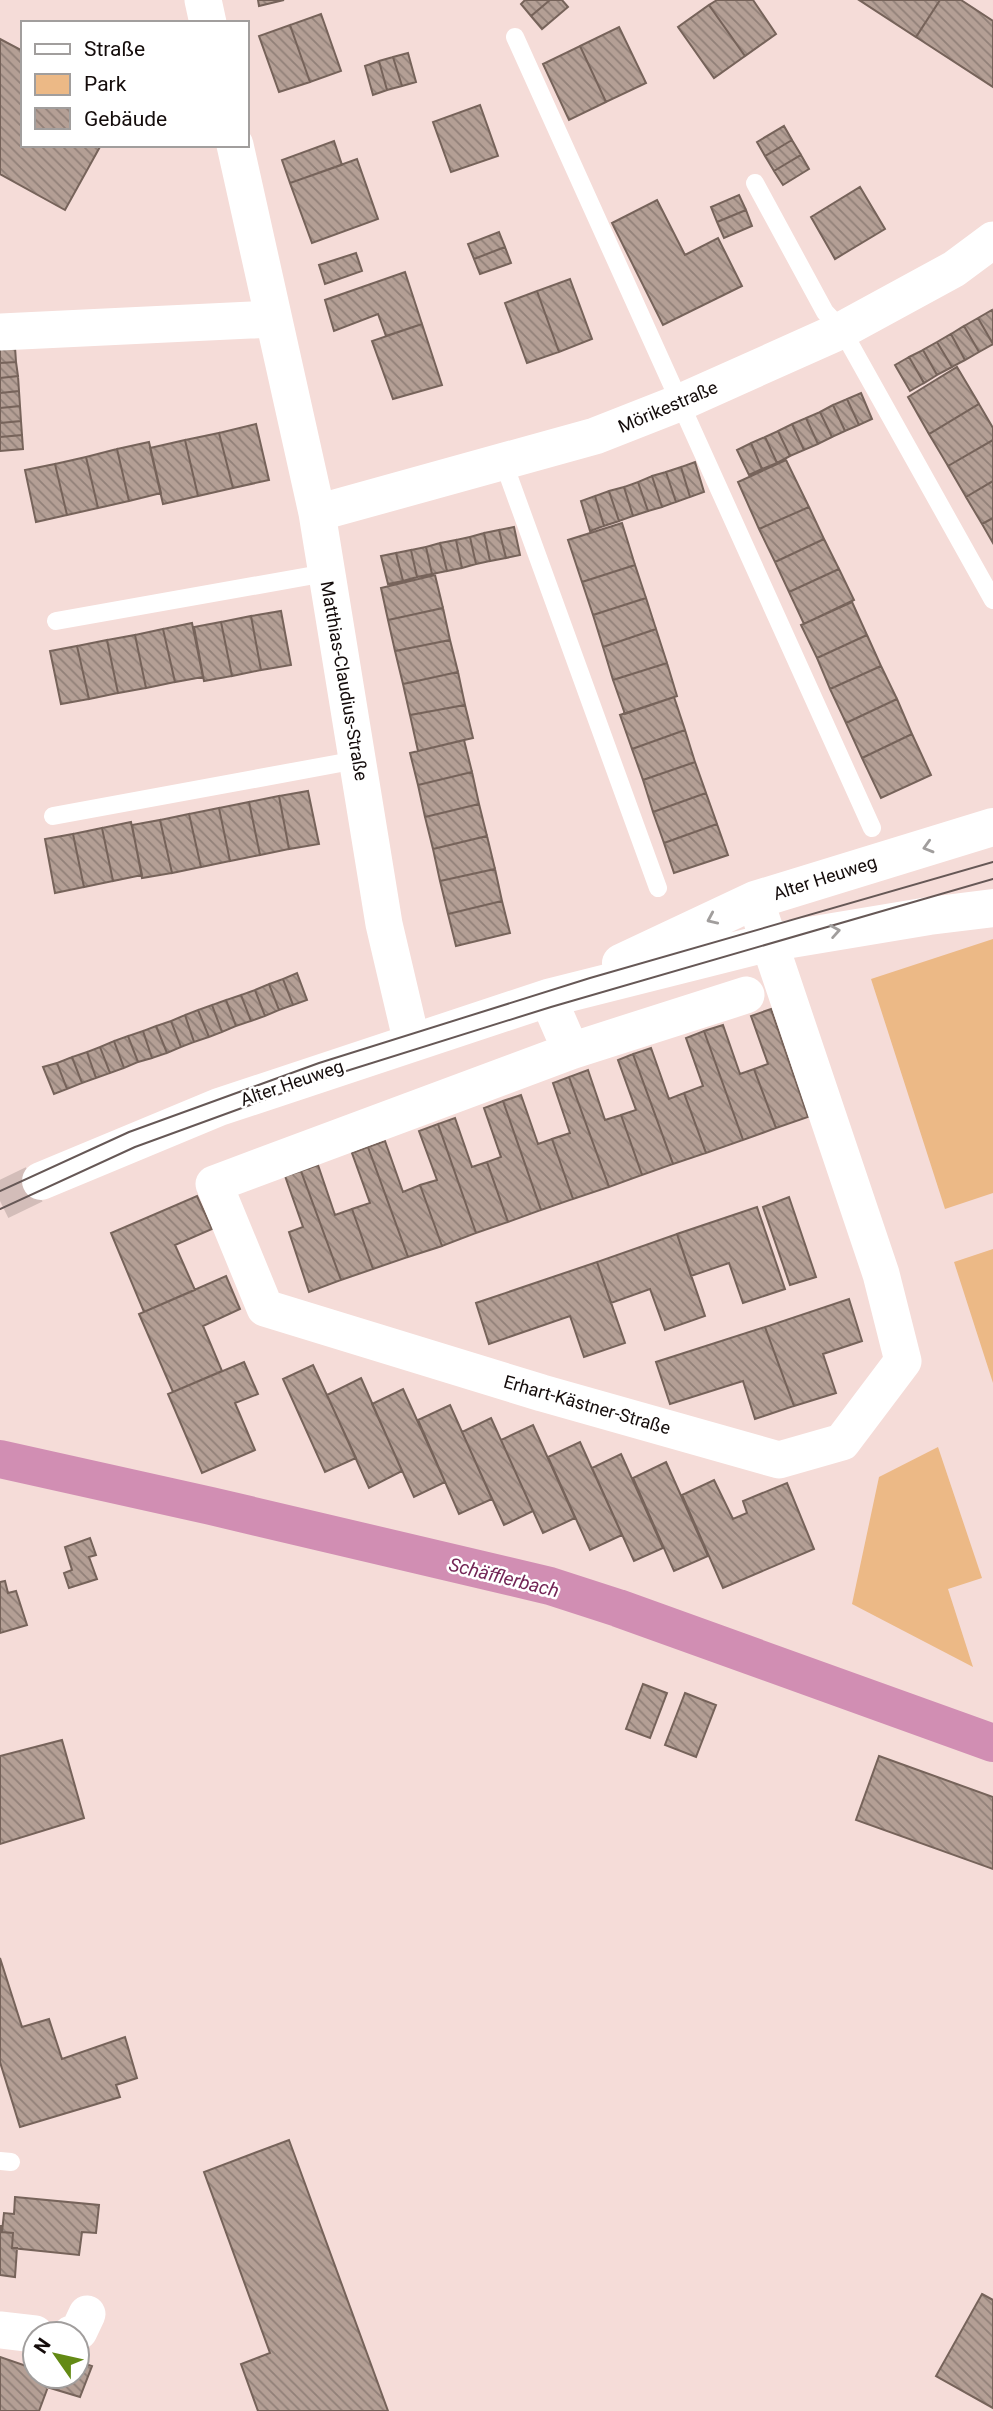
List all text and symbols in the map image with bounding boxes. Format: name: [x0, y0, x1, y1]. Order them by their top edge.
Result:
legend: [21, 21, 248, 147]
text: Straße: [84, 37, 145, 61]
text: Park: [84, 72, 127, 96]
text: Gebäude: [84, 107, 167, 131]
street label: Mörikestraße: [615, 376, 721, 437]
street label: Matthias-Claudius-Straße: [317, 579, 372, 782]
one-way arrow: [922, 838, 934, 853]
street label: Alter Heuweg: [770, 851, 879, 904]
one-way arrow: [707, 911, 720, 925]
one-way arrow: [829, 925, 841, 940]
street label: Alter Heuweg: [238, 1055, 346, 1110]
street label: Erhart-Kästner-Straße: [501, 1371, 673, 1438]
water label: Schäfflerbach: [446, 1553, 561, 1602]
north arrow: [21, 2320, 91, 2390]
text: N: [29, 2334, 56, 2358]

